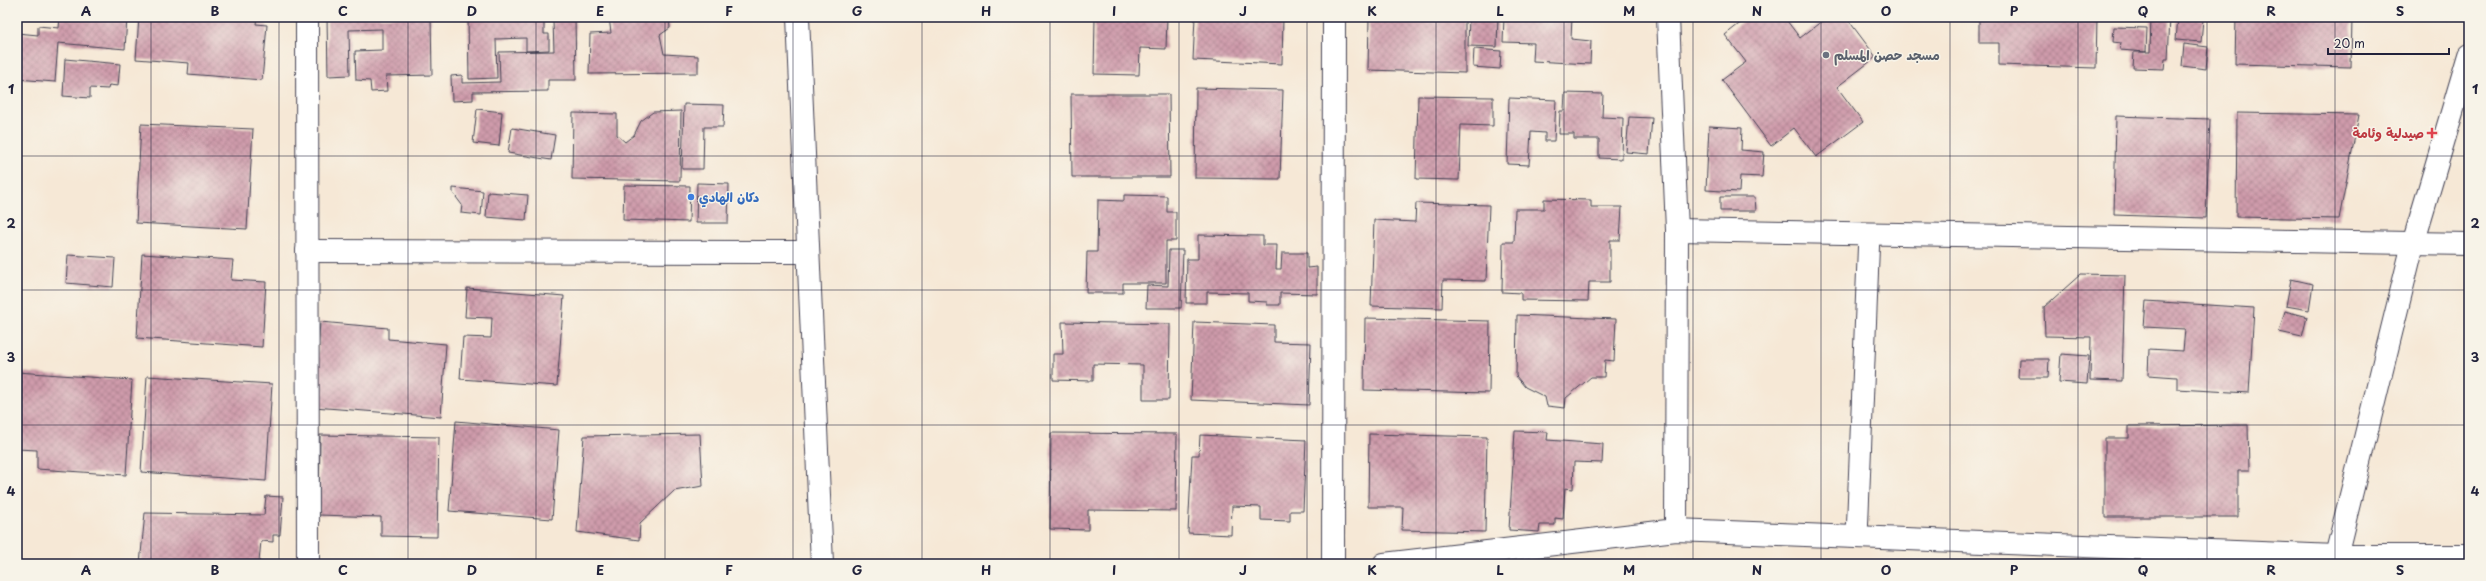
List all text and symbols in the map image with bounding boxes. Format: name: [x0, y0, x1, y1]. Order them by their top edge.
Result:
text: A: [81, 1, 91, 20]
text: B: [211, 1, 220, 20]
text: C: [338, 1, 348, 20]
text: D: [467, 1, 477, 20]
text: E: [596, 1, 604, 20]
text: F: [725, 1, 733, 20]
text: G: [852, 1, 862, 20]
text: H: [981, 1, 991, 20]
text: I: [1112, 1, 1116, 20]
text: J: [1239, 1, 1247, 20]
text: K: [1367, 1, 1377, 20]
text: L: [1496, 1, 1504, 20]
text: M: [1623, 1, 1635, 20]
text: N: [1752, 1, 1762, 20]
text: O: [1881, 1, 1891, 20]
text: P: [2010, 1, 2019, 20]
text: Q: [2138, 1, 2148, 20]
text: R: [2266, 1, 2276, 20]
text: S: [2396, 1, 2404, 20]
scale bar: [2328, 30, 2449, 56]
text: 20 m: [2334, 34, 2365, 52]
place label: مسجد حصن المسلم: [1834, 45, 1940, 66]
marker: مسجد حصن المسلم: [1821, 50, 1831, 60]
text: 1: [8, 79, 14, 98]
text: 1: [2472, 79, 2478, 98]
place label: صيدلية وئامة: [2353, 123, 2424, 142]
marker: صيدلية وئامة: [2427, 128, 2437, 138]
place label: دكان الهادي: [699, 187, 759, 208]
marker: دكان الهادي: [686, 192, 696, 202]
text: 2: [6, 213, 16, 232]
text: 2: [2470, 213, 2480, 232]
text: 3: [7, 347, 16, 366]
text: 3: [2471, 347, 2480, 366]
text: 4: [7, 481, 16, 500]
text: 4: [2471, 481, 2480, 500]
text: A: [81, 560, 91, 579]
text: B: [211, 560, 220, 579]
text: C: [338, 560, 348, 579]
text: D: [467, 560, 477, 579]
text: E: [596, 560, 604, 579]
text: F: [725, 560, 733, 579]
text: G: [852, 560, 862, 579]
text: H: [981, 560, 991, 579]
text: I: [1112, 560, 1116, 579]
text: J: [1239, 560, 1247, 579]
text: K: [1367, 560, 1377, 579]
text: L: [1496, 560, 1504, 579]
text: M: [1623, 560, 1635, 579]
text: N: [1752, 560, 1762, 579]
text: O: [1881, 560, 1891, 579]
text: P: [2010, 560, 2019, 579]
text: Q: [2138, 560, 2148, 579]
text: R: [2266, 560, 2276, 579]
text: S: [2396, 560, 2404, 579]

